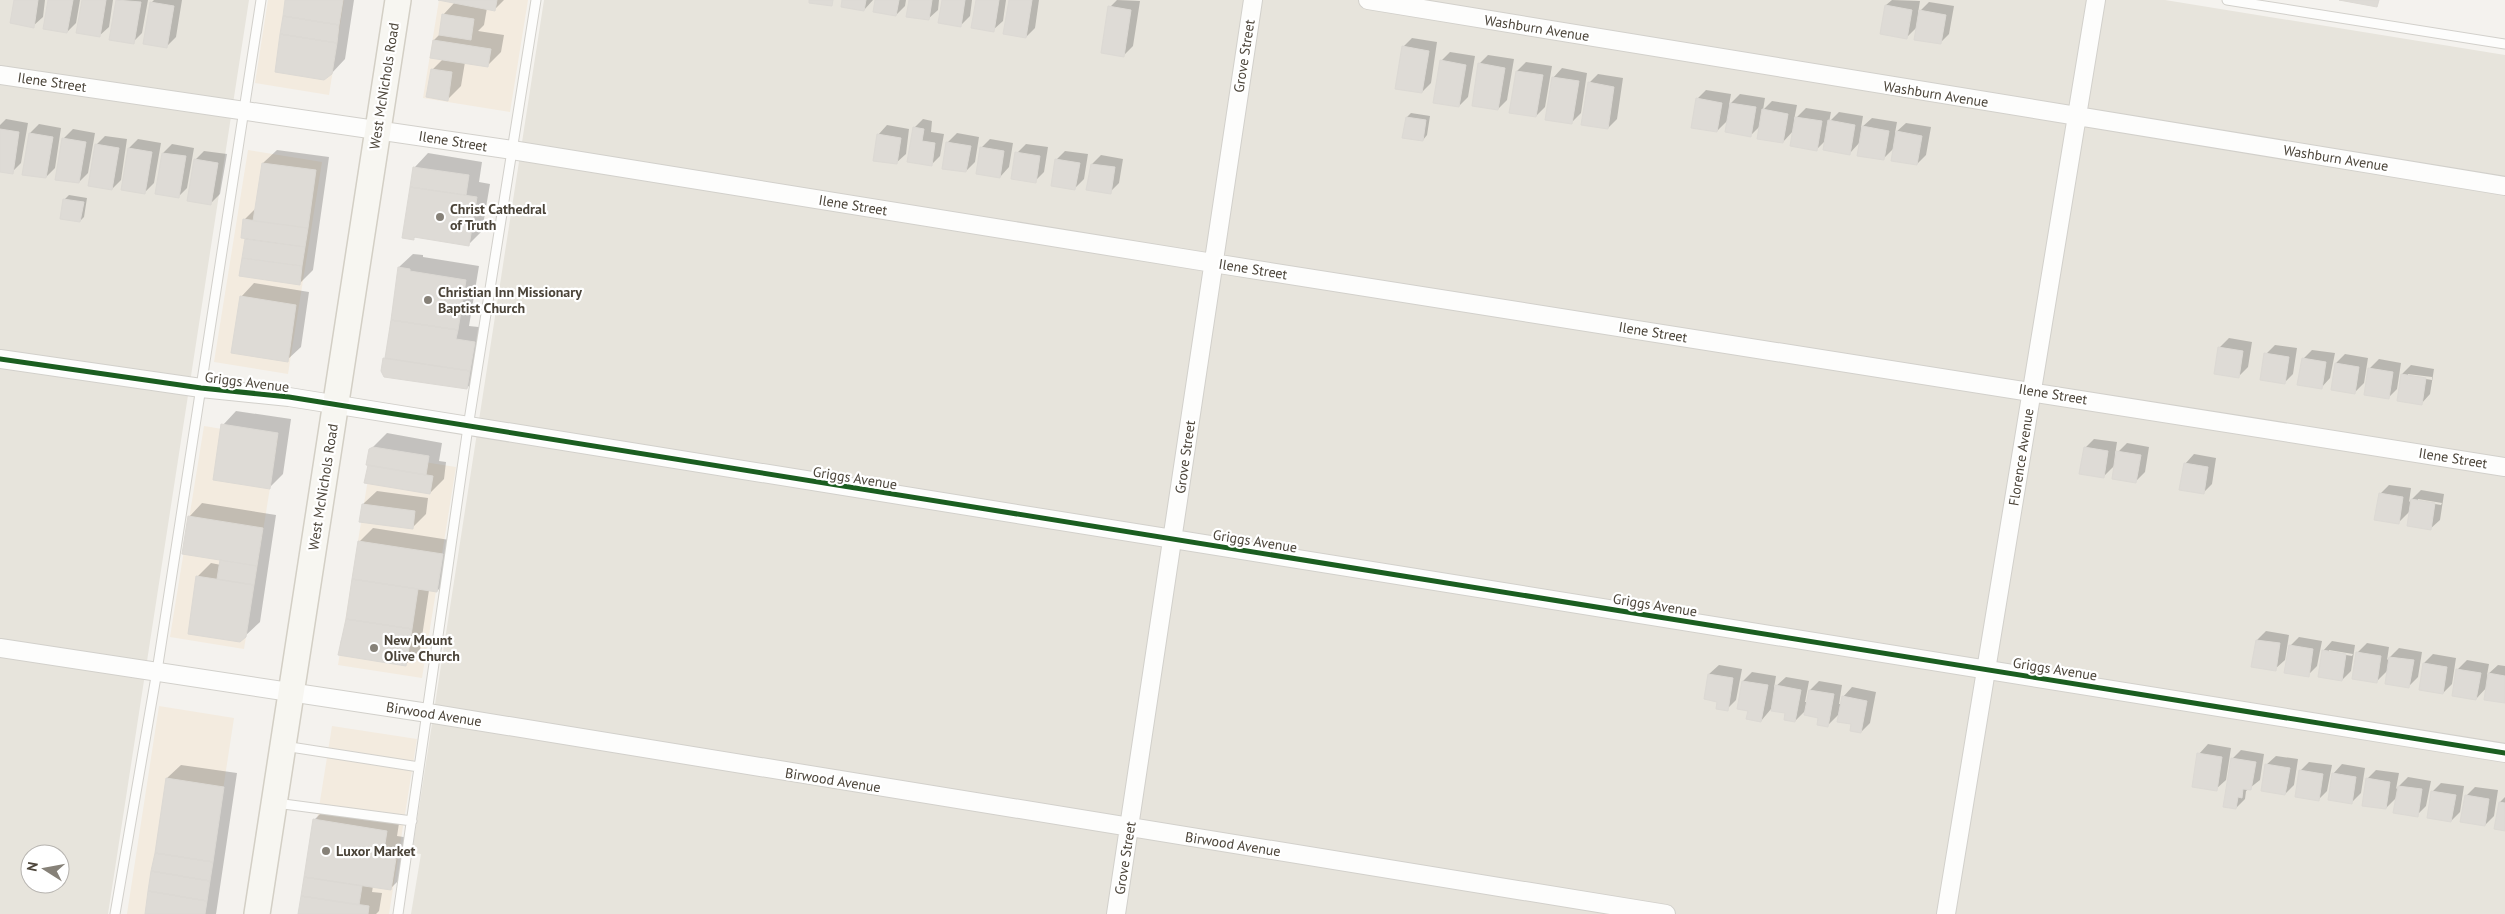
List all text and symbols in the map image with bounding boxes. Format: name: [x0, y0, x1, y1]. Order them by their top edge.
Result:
street label: Washburn Avenue: [1483, 11, 1591, 45]
street label: Grove Street: [1229, 18, 1259, 94]
street label: West McNichols Road: [365, 21, 403, 151]
street label: Ilene Street: [16, 68, 88, 96]
street label: Washburn Avenue: [1882, 77, 1990, 111]
street label: Ilene Street: [417, 127, 489, 155]
street label: Washburn Avenue: [2282, 141, 2390, 175]
street label: Ilene Street: [817, 191, 889, 219]
place label: Christ Cathedral of Truth: [450, 200, 547, 234]
marker: Christ Cathedral of Truth: [434, 211, 446, 223]
street label: Ilene Street: [1217, 255, 1289, 283]
place label: Christian Inn Missionary Baptist Church: [438, 283, 582, 317]
marker: Christian Inn Missionary Baptist Church: [422, 294, 434, 306]
street label: Ilene Street: [1617, 318, 1689, 346]
street label: Griggs Avenue: [204, 368, 290, 396]
street label: Ilene Street: [2017, 380, 2089, 408]
street label: Florence Avenue: [2004, 407, 2038, 507]
street label: Grove Street: [1171, 419, 1199, 495]
street label: West McNichols Road: [304, 422, 342, 552]
street label: Ilene Street: [2417, 444, 2489, 472]
street label: Griggs Avenue: [812, 462, 898, 494]
street label: Griggs Avenue: [1212, 525, 1298, 557]
street label: Griggs Avenue: [1612, 589, 1698, 621]
place label: New Mount Olive Church: [384, 631, 460, 665]
marker: New Mount Olive Church: [368, 642, 380, 654]
street label: Griggs Avenue: [2012, 653, 2098, 685]
street label: Birwood Avenue: [385, 698, 483, 730]
street label: Birwood Avenue: [784, 764, 882, 796]
street label: Grove Street: [1110, 820, 1140, 896]
street label: Birwood Avenue: [1184, 828, 1282, 860]
place label: Luxor Market: [336, 842, 416, 860]
north arrow: [20, 844, 70, 894]
marker: Luxor Market: [320, 845, 332, 857]
text: N: [23, 860, 42, 873]

